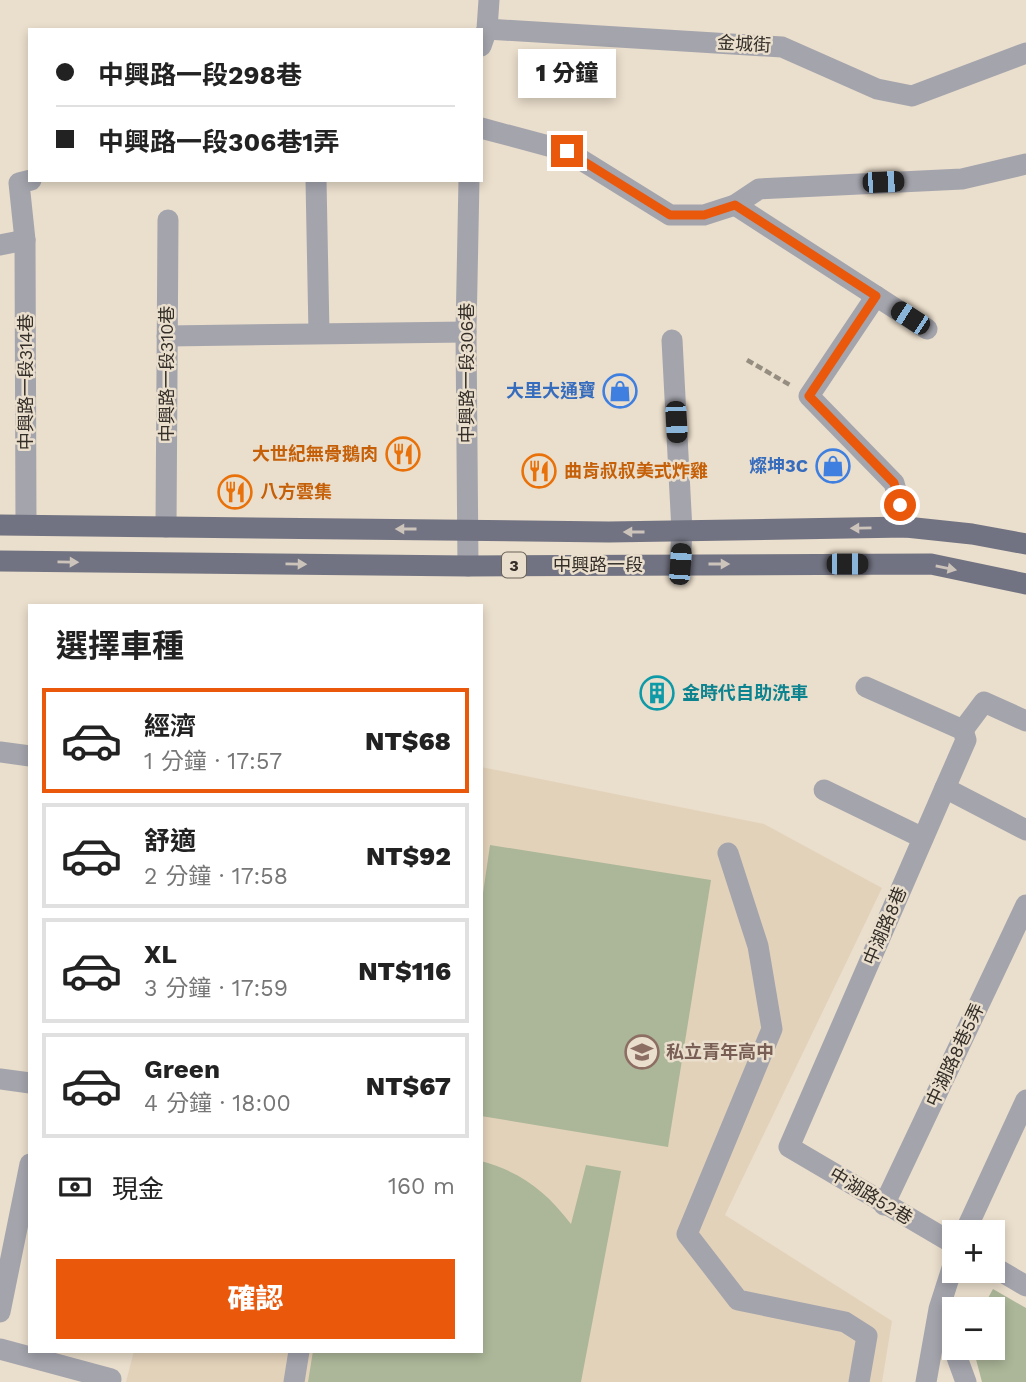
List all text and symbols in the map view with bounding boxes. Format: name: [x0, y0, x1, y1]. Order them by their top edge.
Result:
street label: 金城街: [717, 32, 772, 55]
callout: 1 分鐘: [518, 50, 616, 99]
text: 中興路一段298巷: [98, 60, 302, 90]
text: 1 分鐘: [536, 60, 598, 87]
text: 中興路一段306巷1弄: [98, 127, 339, 157]
route end: [551, 135, 583, 167]
car: [862, 171, 905, 193]
car: [887, 298, 934, 338]
street label: 中興路一段306巷: [456, 303, 477, 443]
street label: 中興路一段310巷: [156, 306, 177, 442]
street label: 中興路一段314巷: [15, 314, 36, 450]
shop icon: 大里大通寶: [601, 372, 639, 410]
place label: 大里大通寶: [506, 380, 596, 401]
car: [665, 400, 688, 444]
restaurant icon: 大世紀無骨鵝肉: [384, 435, 422, 473]
place label: 大世紀無骨鵝肉: [252, 443, 378, 464]
shop icon: 燦坤3C: [814, 447, 852, 485]
restaurant icon: 曲肯叔叔美式炸雞: [520, 452, 558, 490]
place label: 燦坤3C: [749, 455, 808, 476]
place label: 曲肯叔叔美式炸雞: [564, 460, 708, 481]
restaurant icon: 八方雲集: [216, 473, 254, 511]
place label: 八方雲集: [260, 481, 332, 502]
route start: [884, 489, 916, 521]
one-way arrow: [850, 522, 872, 534]
one-way arrow: [395, 524, 417, 535]
one-way arrow: [622, 526, 644, 538]
car: [669, 542, 692, 586]
road number: 3: [502, 552, 526, 578]
street label: 中興路一段: [553, 554, 643, 575]
car: [827, 554, 869, 575]
one-way arrow: [57, 556, 79, 568]
one-way arrow: [285, 558, 307, 570]
one-way arrow: [708, 558, 730, 570]
one-way arrow: [935, 562, 957, 573]
text: 選擇車種: [56, 627, 184, 665]
building icon: 金時代自助洗車: [638, 674, 676, 712]
place label: 金時代自助洗車: [682, 682, 808, 703]
icon: car: [60, 709, 123, 772]
text: 經濟: [144, 711, 196, 741]
text: NT$68: [365, 726, 451, 756]
text: 1 分鐘 · 17:57: [144, 748, 282, 775]
icon: car: [60, 824, 123, 887]
text: 舒適: [144, 826, 196, 856]
text: NT$92: [366, 841, 451, 871]
text: 2 分鐘 · 17:58: [144, 863, 288, 890]
street label: 中湖路8巷: [859, 883, 910, 968]
icon: car: [60, 939, 123, 1002]
text: XL: [144, 939, 177, 969]
text: NT$116: [358, 956, 451, 986]
text: 3 分鐘 · 17:59: [144, 975, 288, 1002]
street label: 中湖路8巷5弄: [921, 1000, 988, 1110]
school or university icon: 私立青年高中: [623, 1033, 661, 1071]
place label: 私立青年高中: [666, 1041, 774, 1062]
icon: car: [60, 1054, 123, 1117]
text: Green: [144, 1054, 220, 1084]
text: NT$67: [366, 1071, 451, 1101]
text: 4 分鐘 · 18:00: [144, 1090, 291, 1117]
street label: 中湖路52巷: [826, 1163, 917, 1229]
icon: cash: [56, 1168, 94, 1206]
text: 160 m: [388, 1173, 455, 1200]
text: 現金: [112, 1174, 164, 1204]
map controls: [942, 1220, 1005, 1360]
button: +: [942, 1220, 1005, 1283]
button: 確認: [56, 1259, 455, 1339]
button: −: [942, 1297, 1005, 1360]

